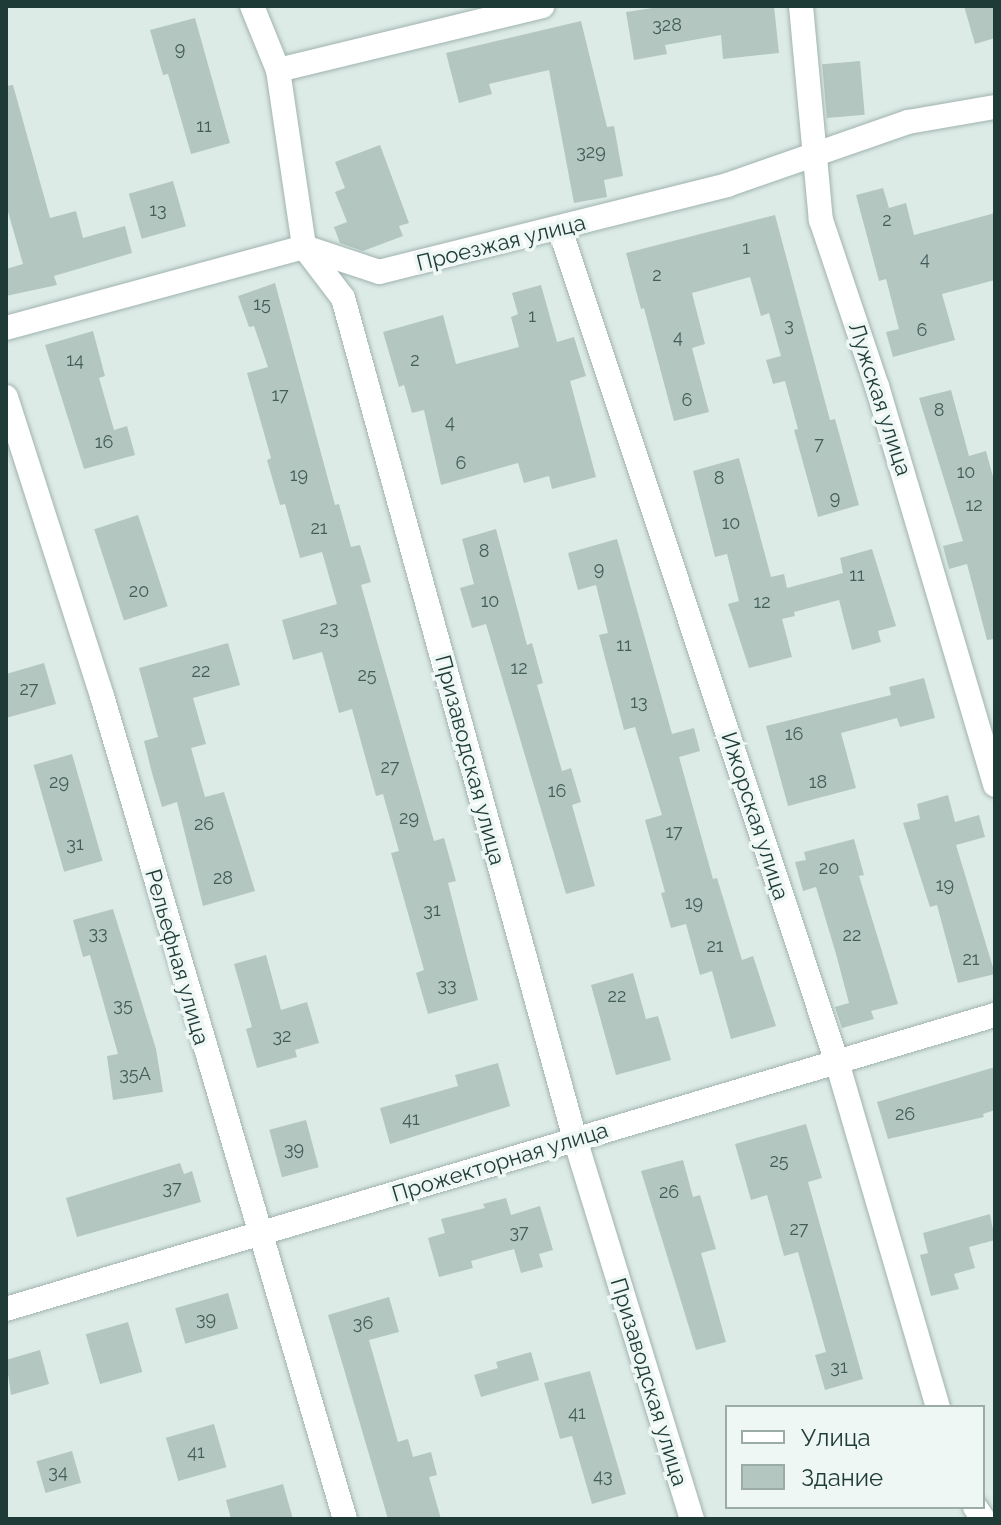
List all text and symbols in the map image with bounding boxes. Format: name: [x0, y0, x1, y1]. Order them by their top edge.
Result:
house number: 328: [652, 14, 682, 36]
house number: 9: [175, 38, 185, 60]
house number: 11: [196, 115, 212, 137]
house number: 329: [576, 141, 606, 163]
house number: 13: [149, 199, 167, 221]
street label: Проезжая улица: [413, 209, 589, 277]
house number: 2: [882, 209, 892, 231]
house number: 1: [742, 237, 750, 259]
house number: 4: [920, 248, 930, 270]
house number: 2: [652, 264, 662, 286]
house number: 15: [253, 293, 271, 315]
house number: 1: [528, 305, 536, 327]
house number: 3: [784, 314, 794, 336]
street label: Лужская улица: [843, 319, 917, 479]
house number: 6: [917, 319, 927, 341]
house number: 4: [673, 326, 683, 348]
house number: 14: [66, 349, 84, 371]
house number: 2: [410, 349, 420, 371]
house number: 17: [271, 384, 289, 406]
house number: 6: [682, 389, 692, 411]
house number: 8: [934, 399, 944, 421]
house number: 4: [445, 411, 455, 433]
house number: 16: [95, 431, 113, 453]
house number: 7: [814, 433, 824, 455]
house number: 6: [456, 452, 466, 474]
house number: 10: [957, 461, 975, 483]
house number: 19: [290, 464, 308, 486]
house number: 8: [714, 467, 724, 489]
house number: 9: [830, 487, 840, 509]
house number: 12: [965, 494, 983, 516]
house number: 10: [722, 512, 740, 534]
house number: 21: [310, 517, 328, 539]
house number: 8: [479, 540, 489, 562]
house number: 9: [594, 558, 604, 580]
house number: 11: [849, 564, 865, 586]
house number: 20: [129, 580, 149, 602]
house number: 10: [481, 590, 499, 612]
house number: 12: [753, 591, 771, 613]
house number: 23: [320, 617, 338, 639]
house number: 11: [616, 634, 632, 656]
street label: Призаводская улица: [429, 652, 511, 868]
house number: 12: [510, 657, 528, 679]
house number: 22: [192, 660, 210, 682]
house number: 25: [357, 664, 377, 686]
house number: 27: [19, 678, 39, 700]
house number: 13: [630, 691, 648, 713]
house number: 16: [785, 723, 803, 745]
street label: Ижорская улица: [715, 728, 795, 904]
house number: 27: [380, 756, 400, 778]
house number: 29: [49, 771, 69, 793]
house number: 18: [809, 771, 827, 793]
house number: 16: [548, 780, 566, 802]
house number: 29: [399, 807, 419, 829]
house number: 26: [194, 813, 214, 835]
house number: 17: [665, 821, 683, 843]
house number: 31: [66, 833, 84, 855]
house number: 20: [819, 857, 839, 879]
street label: Рельефная улица: [139, 866, 215, 1048]
house number: 28: [213, 867, 233, 889]
house number: 19: [936, 874, 954, 896]
house number: 19: [685, 892, 703, 914]
house number: 31: [423, 899, 441, 921]
house number: 33: [88, 922, 108, 944]
house number: 22: [843, 924, 861, 946]
house number: 21: [706, 935, 724, 957]
house number: 21: [962, 948, 980, 970]
house number: 33: [437, 974, 457, 996]
house number: 22: [608, 985, 626, 1007]
house number: 35: [113, 994, 133, 1016]
house number: 32: [273, 1025, 291, 1047]
house number: 35А: [119, 1063, 151, 1085]
house number: 26: [895, 1103, 915, 1125]
house number: 41: [402, 1108, 420, 1130]
street label: Прожекторная улица: [388, 1116, 612, 1208]
house number: 39: [284, 1138, 304, 1160]
house number: 25: [769, 1150, 789, 1172]
house number: 37: [162, 1177, 182, 1199]
house number: 26: [659, 1181, 679, 1203]
house number: 27: [789, 1218, 809, 1240]
house number: 37: [509, 1221, 529, 1243]
street label: Призаводская улица: [605, 1274, 693, 1490]
house number: 39: [196, 1308, 216, 1330]
house number: 36: [353, 1312, 373, 1334]
house number: 31: [830, 1356, 848, 1378]
house number: 41: [568, 1402, 586, 1424]
legend: [725, 1405, 985, 1509]
text: Улица: [801, 1423, 871, 1452]
house number: 41: [187, 1441, 205, 1463]
house number: 34: [48, 1461, 68, 1483]
text: Здание: [801, 1463, 883, 1492]
house number: 43: [593, 1465, 613, 1487]

